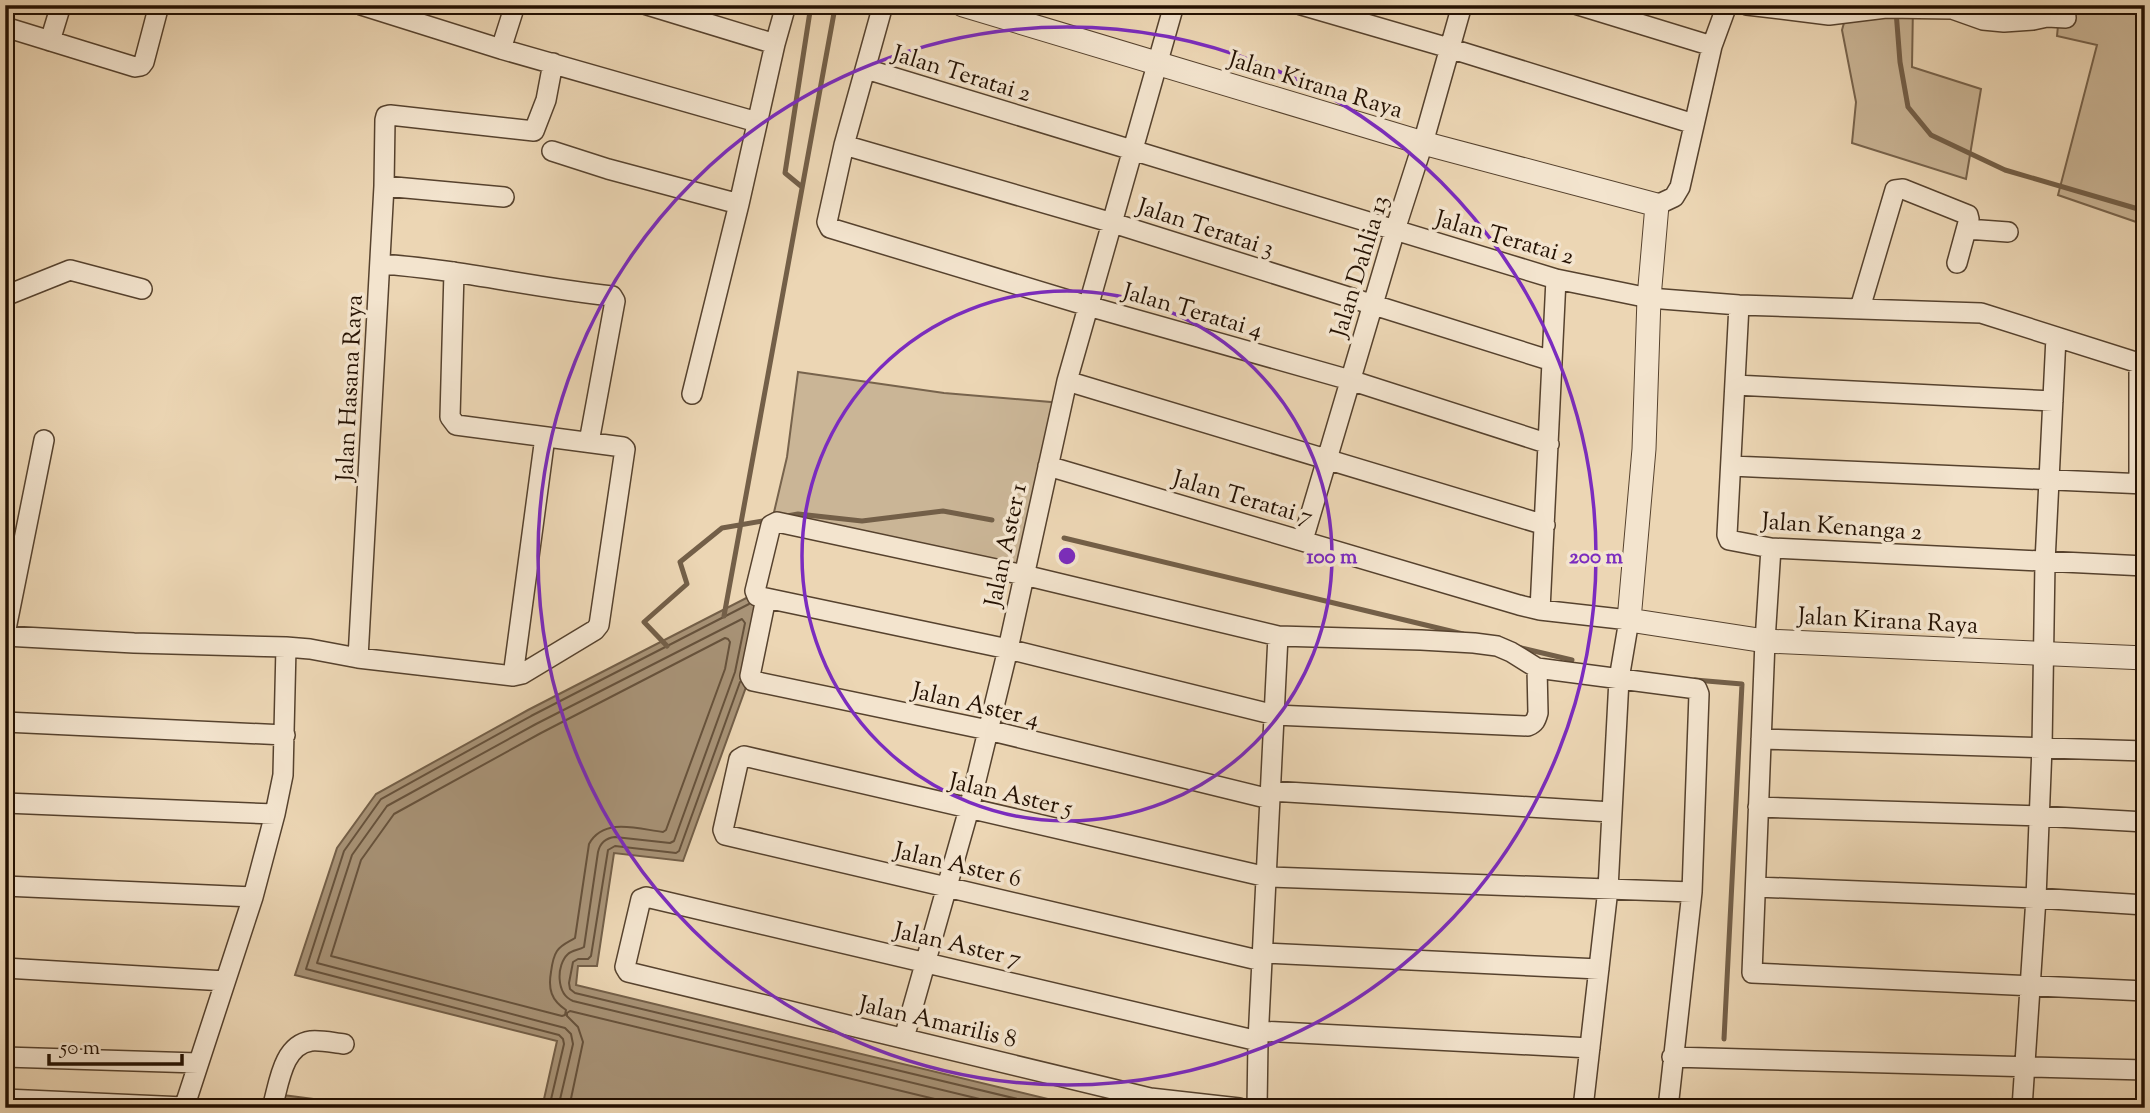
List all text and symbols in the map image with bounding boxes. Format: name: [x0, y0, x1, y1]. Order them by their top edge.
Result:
street label: Jalan Teratai 2: [886, 37, 1035, 112]
street label: Jalan Kirana Raya: [1222, 43, 1407, 129]
street label: Jalan Teratai 3: [1131, 190, 1278, 267]
street label: Jalan Dahlia 13: [1323, 191, 1399, 344]
street label: Jalan Teratai 2: [1429, 202, 1578, 275]
street label: Jalan Teratai 4: [1117, 275, 1266, 348]
street label: Jalan Hasana Raya: [329, 294, 373, 484]
street label: Jalan Teratai 7: [1167, 462, 1316, 535]
street label: Jalan Aster 1: [977, 480, 1037, 612]
street label: Jalan Kenanga 2: [1758, 505, 1923, 551]
text: 100 m: [1307, 543, 1358, 573]
text: 200 m: [1569, 543, 1624, 573]
centre of rings: [1055, 544, 1079, 568]
street label: Jalan Kirana Raya: [1795, 600, 1979, 644]
street label: Jalan Aster 4: [907, 674, 1043, 737]
street label: Jalan Aster 5: [944, 765, 1076, 827]
street label: Jalan Aster 6: [889, 834, 1024, 897]
street label: Jalan Aster 7: [889, 914, 1024, 977]
street label: Jalan Amarilis 8: [853, 988, 1020, 1058]
scale bar: [49, 1022, 182, 1066]
text: 50 m: [59, 1034, 100, 1064]

